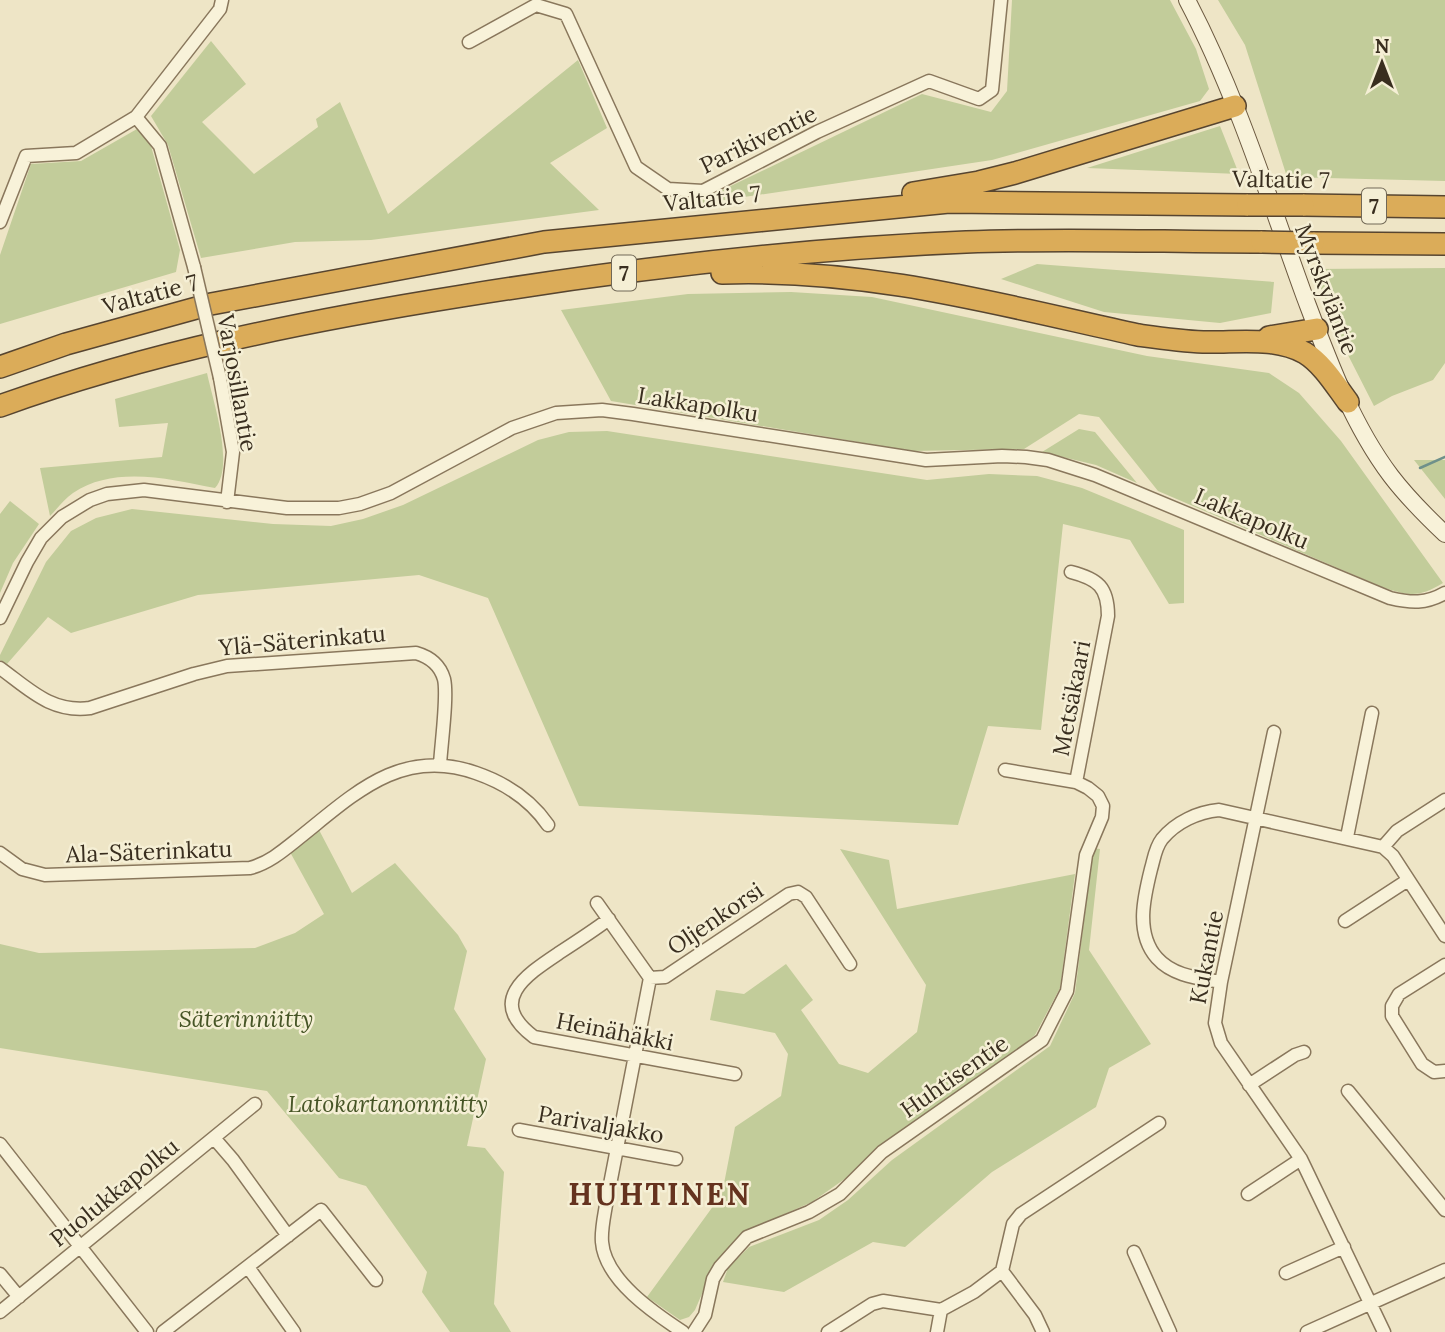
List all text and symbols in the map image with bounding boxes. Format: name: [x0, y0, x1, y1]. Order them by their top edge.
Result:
north arrow: [1347, 28, 1417, 98]
text: N: [1375, 34, 1390, 58]
street label: Parikiventie: [695, 98, 821, 180]
street label: Valtatie 7: [1231, 164, 1330, 194]
street label: Valtatie 7: [661, 178, 762, 218]
road number: 7: [1362, 188, 1386, 224]
street label: Myrskyläntie: [1289, 220, 1365, 358]
road number: 7: [612, 256, 636, 290]
street label: Valtatie 7: [98, 267, 201, 321]
street label: Varjosillantie: [211, 311, 264, 454]
street label: Lakkapolku: [636, 380, 761, 428]
street label: Lakkapolku: [1190, 481, 1314, 555]
street label: Ylä-Säterinkatu: [216, 618, 387, 662]
street label: Metsäkaari: [1046, 638, 1096, 758]
street label: Ala-Säterinkatu: [64, 834, 233, 868]
street label: Oljenkorsi: [661, 875, 769, 961]
street label: Kukantie: [1183, 908, 1229, 1006]
park label: Säterinniitty: [179, 1004, 313, 1033]
street label: Heinähäkki: [554, 1005, 676, 1057]
street label: Huhtisentie: [895, 1028, 1013, 1124]
park label: Latokartanonniitty: [288, 1089, 488, 1118]
street label: Parivaljakko: [536, 1099, 666, 1149]
street label: Puolukkapolku: [44, 1131, 184, 1253]
district label: HUHTINEN: [568, 1175, 752, 1213]

